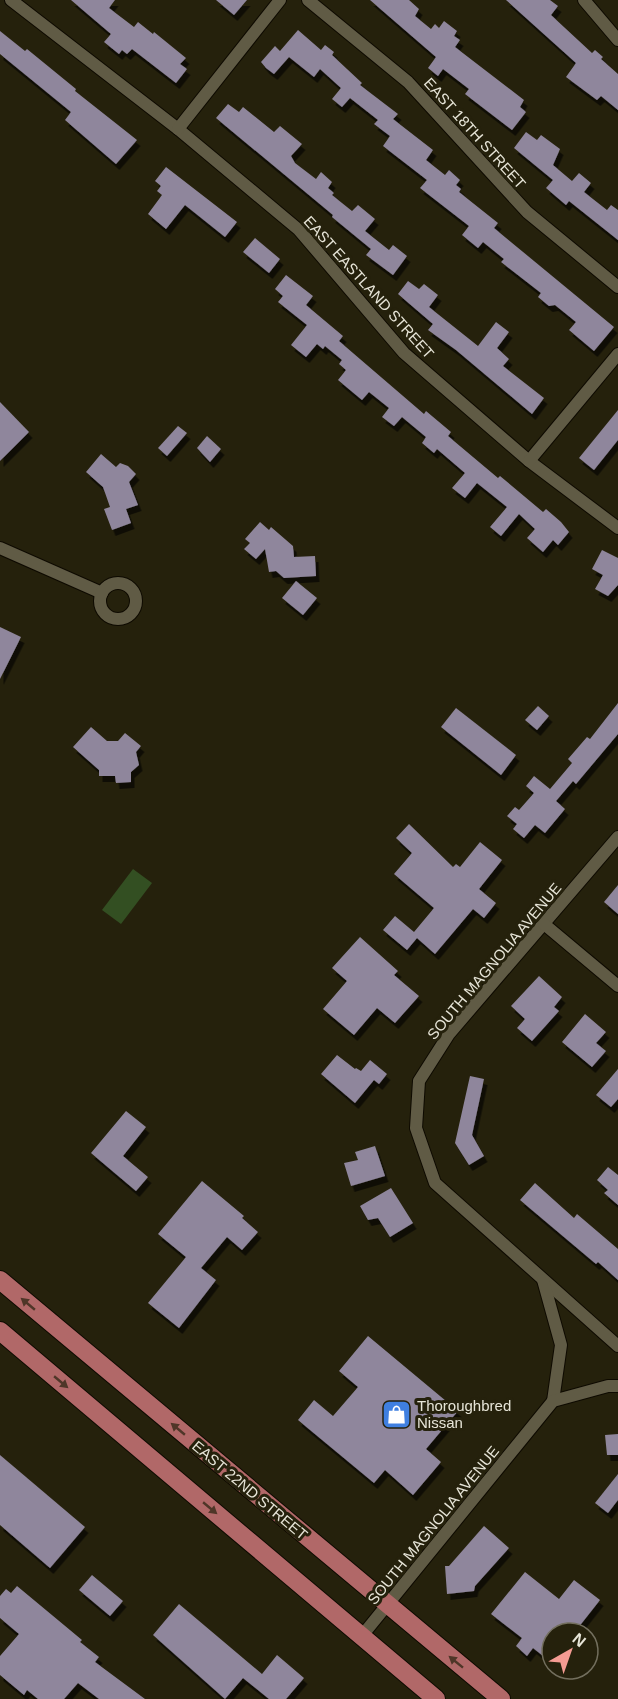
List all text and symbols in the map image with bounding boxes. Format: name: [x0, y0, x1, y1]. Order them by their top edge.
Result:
street label: EAST 18TH STREET: [421, 74, 529, 192]
street label: EAST EASTLAND STREET: [301, 212, 437, 362]
street label: SOUTH MAGNOLIA AVENUE: [424, 879, 564, 1043]
one-way arrow: [20, 1297, 36, 1310]
one-way arrow: [53, 1375, 68, 1388]
place label: Thoroughbred Nissan: [417, 1397, 511, 1431]
shop icon: Thoroughbred Nissan: [380, 1398, 412, 1430]
one-way arrow: [171, 1423, 186, 1436]
street label: EAST 22ND STREET: [189, 1437, 311, 1543]
street label: SOUTH MAGNOLIA AVENUE: [364, 1442, 502, 1608]
one-way arrow: [202, 1501, 217, 1514]
north arrow: [540, 1621, 600, 1681]
text: N: [569, 1630, 589, 1650]
one-way arrow: [448, 1655, 464, 1668]

